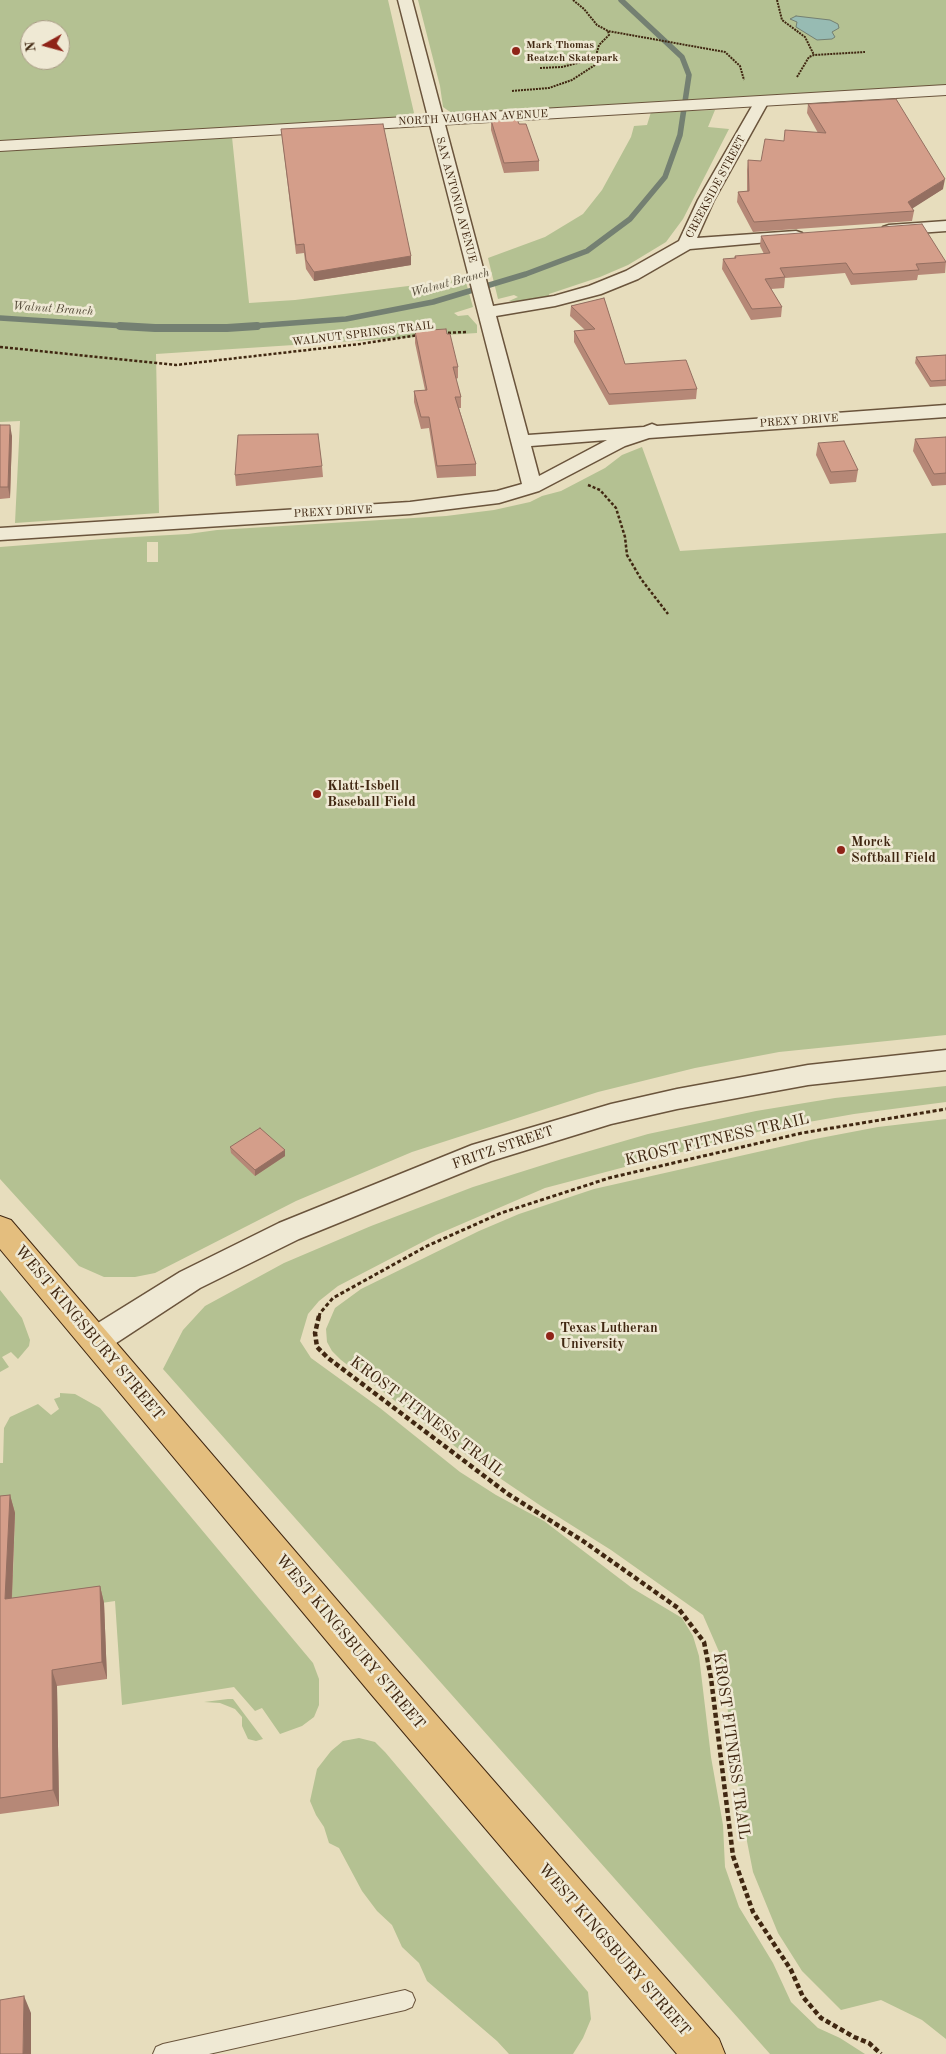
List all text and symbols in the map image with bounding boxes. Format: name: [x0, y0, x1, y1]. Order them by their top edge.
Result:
north arrow: [20, 20, 70, 70]
place label: Mark Thomas Reatzch Skatepark: [526, 38, 619, 64]
text: N: [24, 41, 39, 53]
marker: Mark Thomas Reatzch Skatepark: [510, 45, 522, 57]
street label: NORTH VAUGHAN AVENUE: [398, 107, 548, 129]
street label: CREEKSIDE STREET: [683, 133, 749, 241]
street label: SAN ANTONIO AVENUE: [433, 136, 479, 264]
water label: Walnut Branch: [409, 266, 491, 300]
water label: Walnut Branch: [12, 299, 94, 319]
street label: WALNUT SPRINGS TRAIL: [291, 319, 435, 349]
street label: PREXY DRIVE: [759, 412, 839, 430]
street label: PREXY DRIVE: [293, 503, 373, 521]
place label: Klatt-Isbell Baseball Field: [327, 778, 416, 810]
marker: Klatt-Isbell Baseball Field: [311, 788, 323, 800]
place label: Morck Softball Field: [851, 834, 936, 866]
marker: Morck Softball Field: [835, 844, 847, 856]
street label: KROST FITNESS TRAIL: [623, 1109, 811, 1171]
street label: FRITZ STREET: [450, 1123, 556, 1173]
street label: WEST KINGSBURY STREET: [10, 1242, 168, 1424]
place label: Texas Lutheran University: [560, 1320, 658, 1352]
marker: Texas Lutheran University: [544, 1330, 556, 1342]
street label: KROST FITNESS TRAIL: [346, 1352, 508, 1482]
street label: WEST KINGSBURY STREET: [271, 1551, 429, 1733]
street label: KROST FITNESS TRAIL: [708, 1651, 754, 1841]
street label: WEST KINGSBURY STREET: [534, 1860, 694, 2040]

